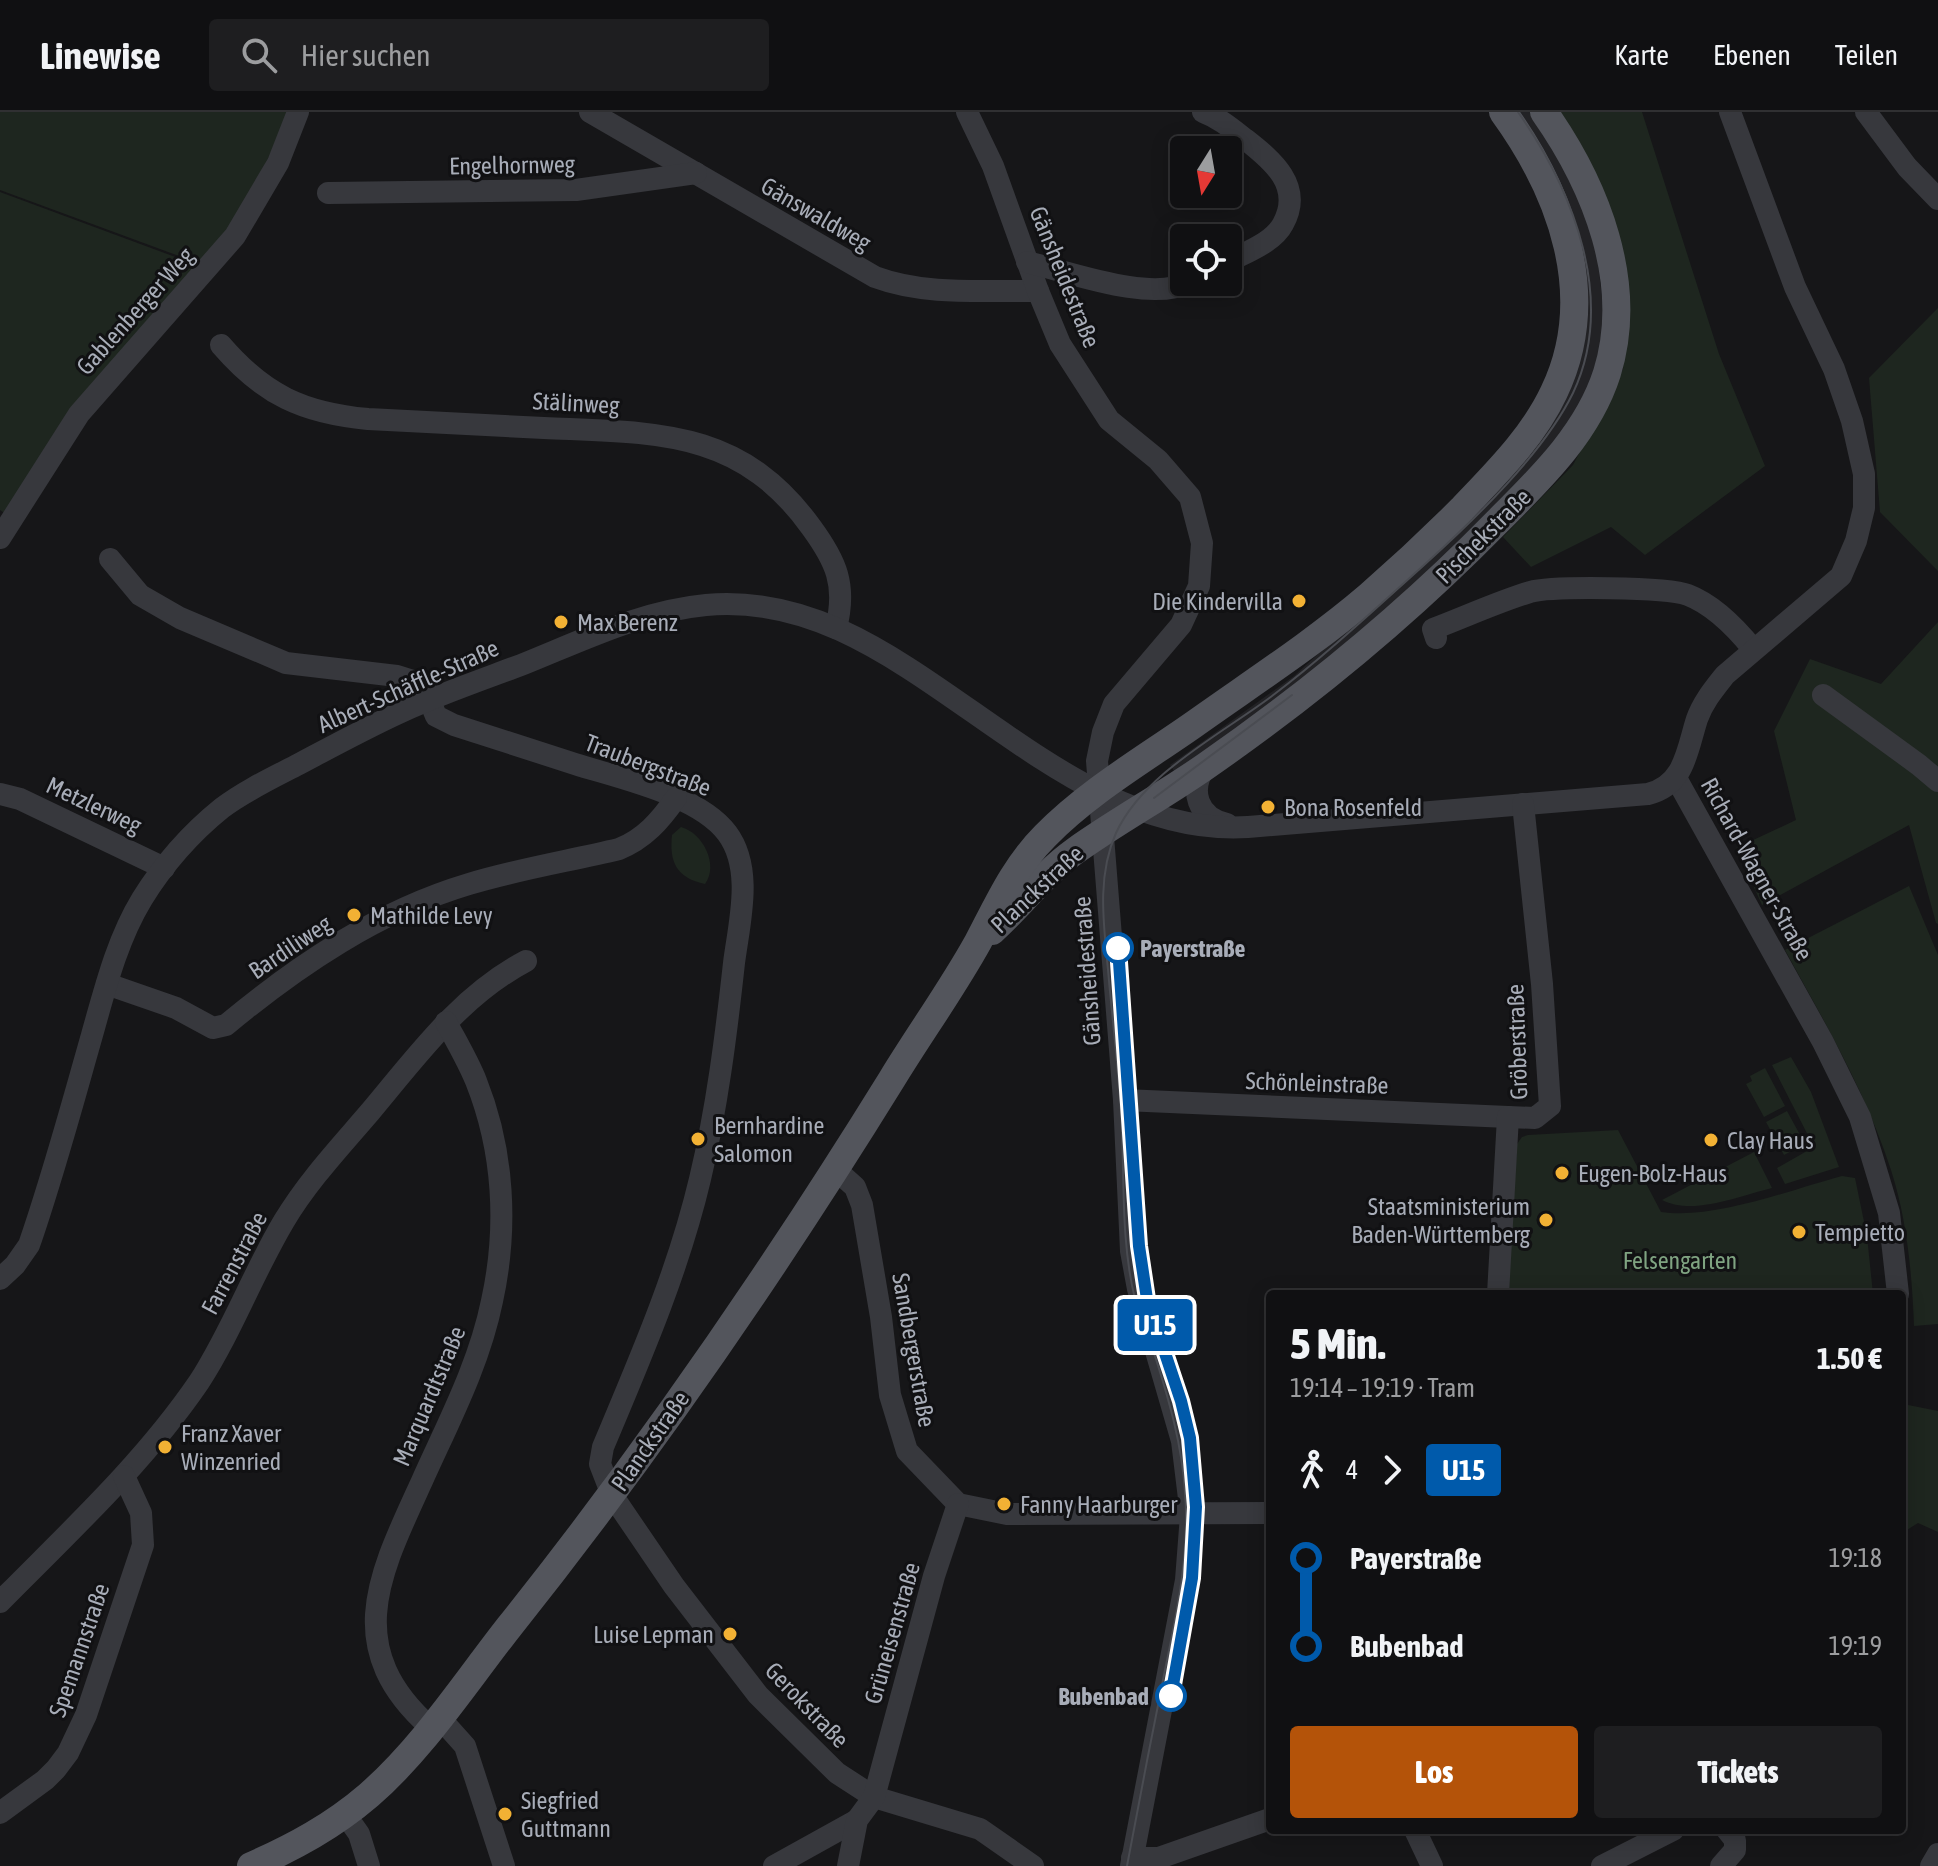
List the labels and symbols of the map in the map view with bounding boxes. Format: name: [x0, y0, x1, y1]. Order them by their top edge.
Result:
north arrow: [1170, 136, 1242, 208]
street label: Engelhornweg: [449, 150, 576, 180]
street label: Gänswaldweg: [756, 172, 876, 257]
street label: Gänsheidestraße: [1024, 203, 1106, 351]
street label: Gablenberger Weg: [71, 241, 200, 380]
street label: Stälinweg: [532, 387, 621, 419]
street label: Pischekstraße: [1430, 483, 1536, 589]
place label: Die Kindervilla: [1152, 588, 1283, 615]
marker: Die Kindervilla: [1290, 592, 1308, 610]
place label: Max Berenz: [577, 609, 678, 636]
marker: Max Berenz: [552, 613, 570, 631]
street label: Albert-Schäffle-Straße: [314, 634, 502, 738]
street label: Traubergstraße: [581, 729, 715, 801]
street label: Metzlerweg: [42, 771, 147, 839]
street label: Richard-Wagner-Straße: [1696, 773, 1818, 965]
place label: Bona Rosenfeld: [1284, 794, 1422, 821]
marker: Bona Rosenfeld: [1259, 798, 1277, 816]
street label: Planckstraße: [985, 840, 1089, 938]
street label: Gänsheidestraße: [1068, 895, 1106, 1047]
place label: Mathilde Levy: [370, 902, 493, 929]
marker: Mathilde Levy: [345, 906, 363, 924]
street label: Bardiliweg: [244, 909, 337, 984]
marker: Payerstraße: [1103, 933, 1133, 963]
place label: Payerstraße: [1140, 935, 1245, 962]
street label: Gröberstraße: [1501, 984, 1533, 1100]
street label: Schönleinstraße: [1245, 1067, 1389, 1099]
place label: Bernhardine Salomon: [714, 1112, 824, 1167]
place label: Clay Haus: [1727, 1127, 1814, 1154]
marker: Bernhardine Salomon: [689, 1130, 707, 1148]
marker: Clay Haus: [1702, 1131, 1720, 1149]
place label: Eugen-Bolz-Haus: [1578, 1160, 1727, 1187]
marker: Eugen-Bolz-Haus: [1553, 1164, 1571, 1182]
place label: Staatsministerium Baden-Württemberg: [1351, 1193, 1531, 1248]
street label: Farrenstraße: [196, 1207, 272, 1319]
marker: Staatsministerium Baden-Württemberg: [1537, 1211, 1555, 1229]
place label: Tempietto: [1815, 1219, 1905, 1246]
marker: Tempietto: [1790, 1223, 1808, 1241]
park label: Felsengarten: [1623, 1247, 1737, 1274]
street label: Sandbergerstraße: [887, 1271, 941, 1429]
line badge: U15: [1109, 1299, 1201, 1351]
street label: Marquardtstraße: [387, 1322, 471, 1470]
street label: Planckstraße: [606, 1386, 694, 1496]
place label: Franz Xaver Winzenried: [181, 1420, 282, 1475]
marker: Franz Xaver Winzenried: [156, 1438, 174, 1456]
place label: Fanny Haarburger: [1020, 1491, 1178, 1518]
marker: Fanny Haarburger: [995, 1495, 1013, 1513]
street label: Grüneisenstraße: [859, 1559, 925, 1707]
street label: Spemannstraße: [44, 1580, 114, 1720]
place label: Luise Lepman: [593, 1621, 714, 1648]
marker: Luise Lepman: [721, 1625, 739, 1643]
street label: Gerokstraße: [760, 1657, 854, 1753]
marker: Bubenbad: [1156, 1681, 1186, 1711]
place label: Bubenbad: [1058, 1683, 1149, 1710]
place label: Siegfried Guttmann: [521, 1787, 611, 1842]
marker: Siegfried Guttmann: [496, 1805, 514, 1823]

